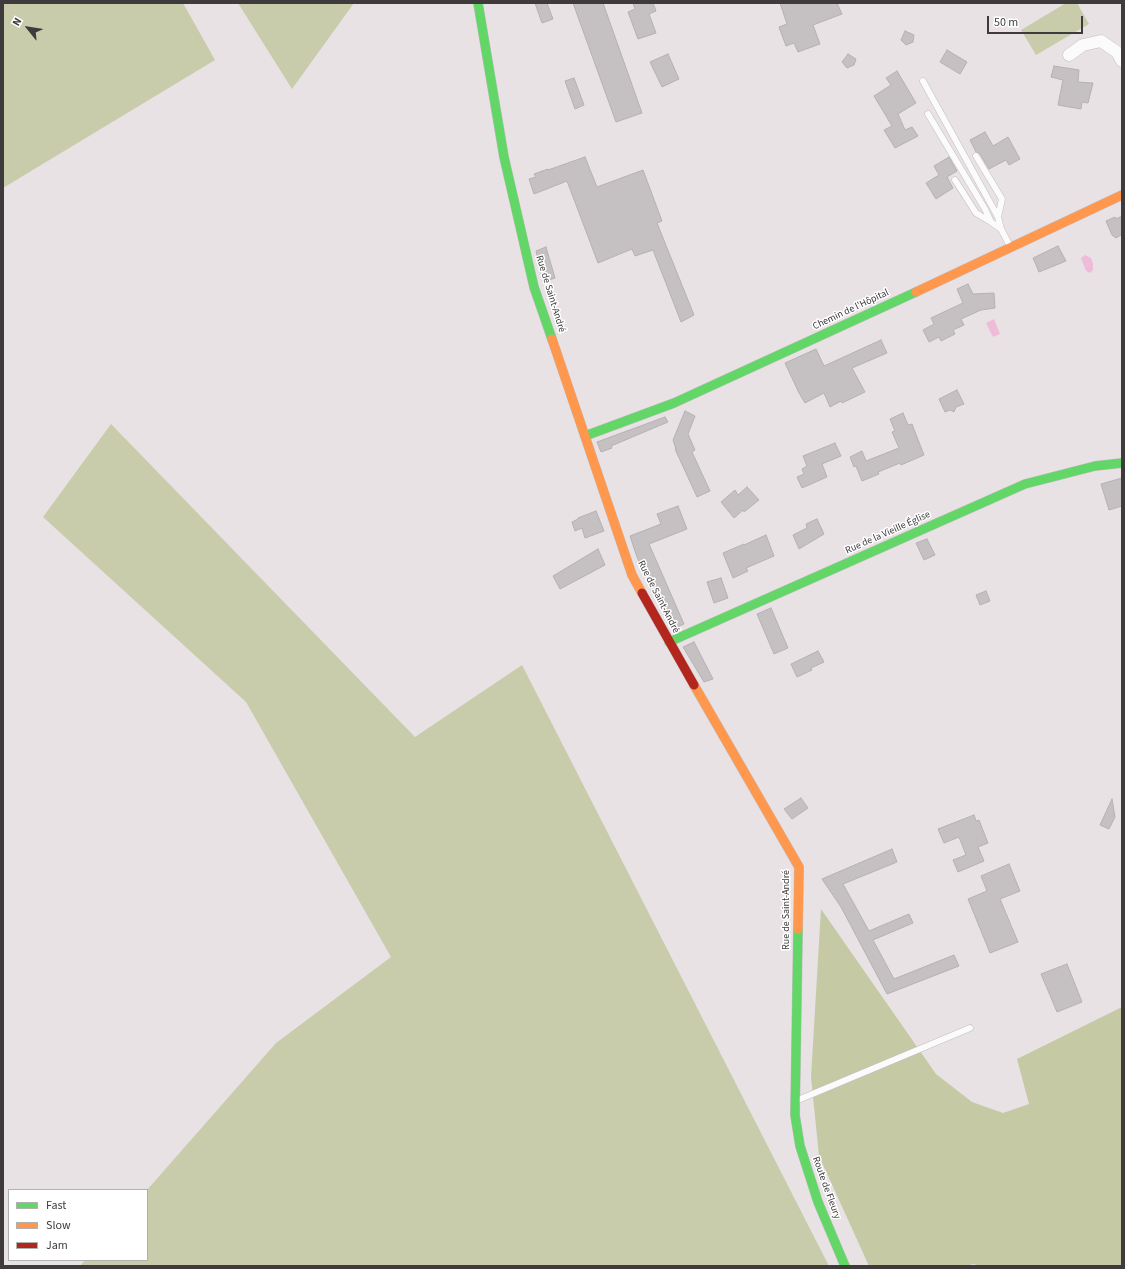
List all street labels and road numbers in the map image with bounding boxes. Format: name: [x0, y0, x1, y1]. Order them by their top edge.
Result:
street label: Rue de Saint-André: [533, 254, 567, 334]
street label: Chemin de l'Hôpital: [811, 287, 891, 333]
street label: Rue de la Vieille Église: [844, 509, 932, 557]
street label: Rue de Saint-André: [635, 559, 681, 635]
street label: Rue de Saint-André: [781, 870, 793, 950]
street label: Route de Fleury: [809, 1155, 843, 1221]

